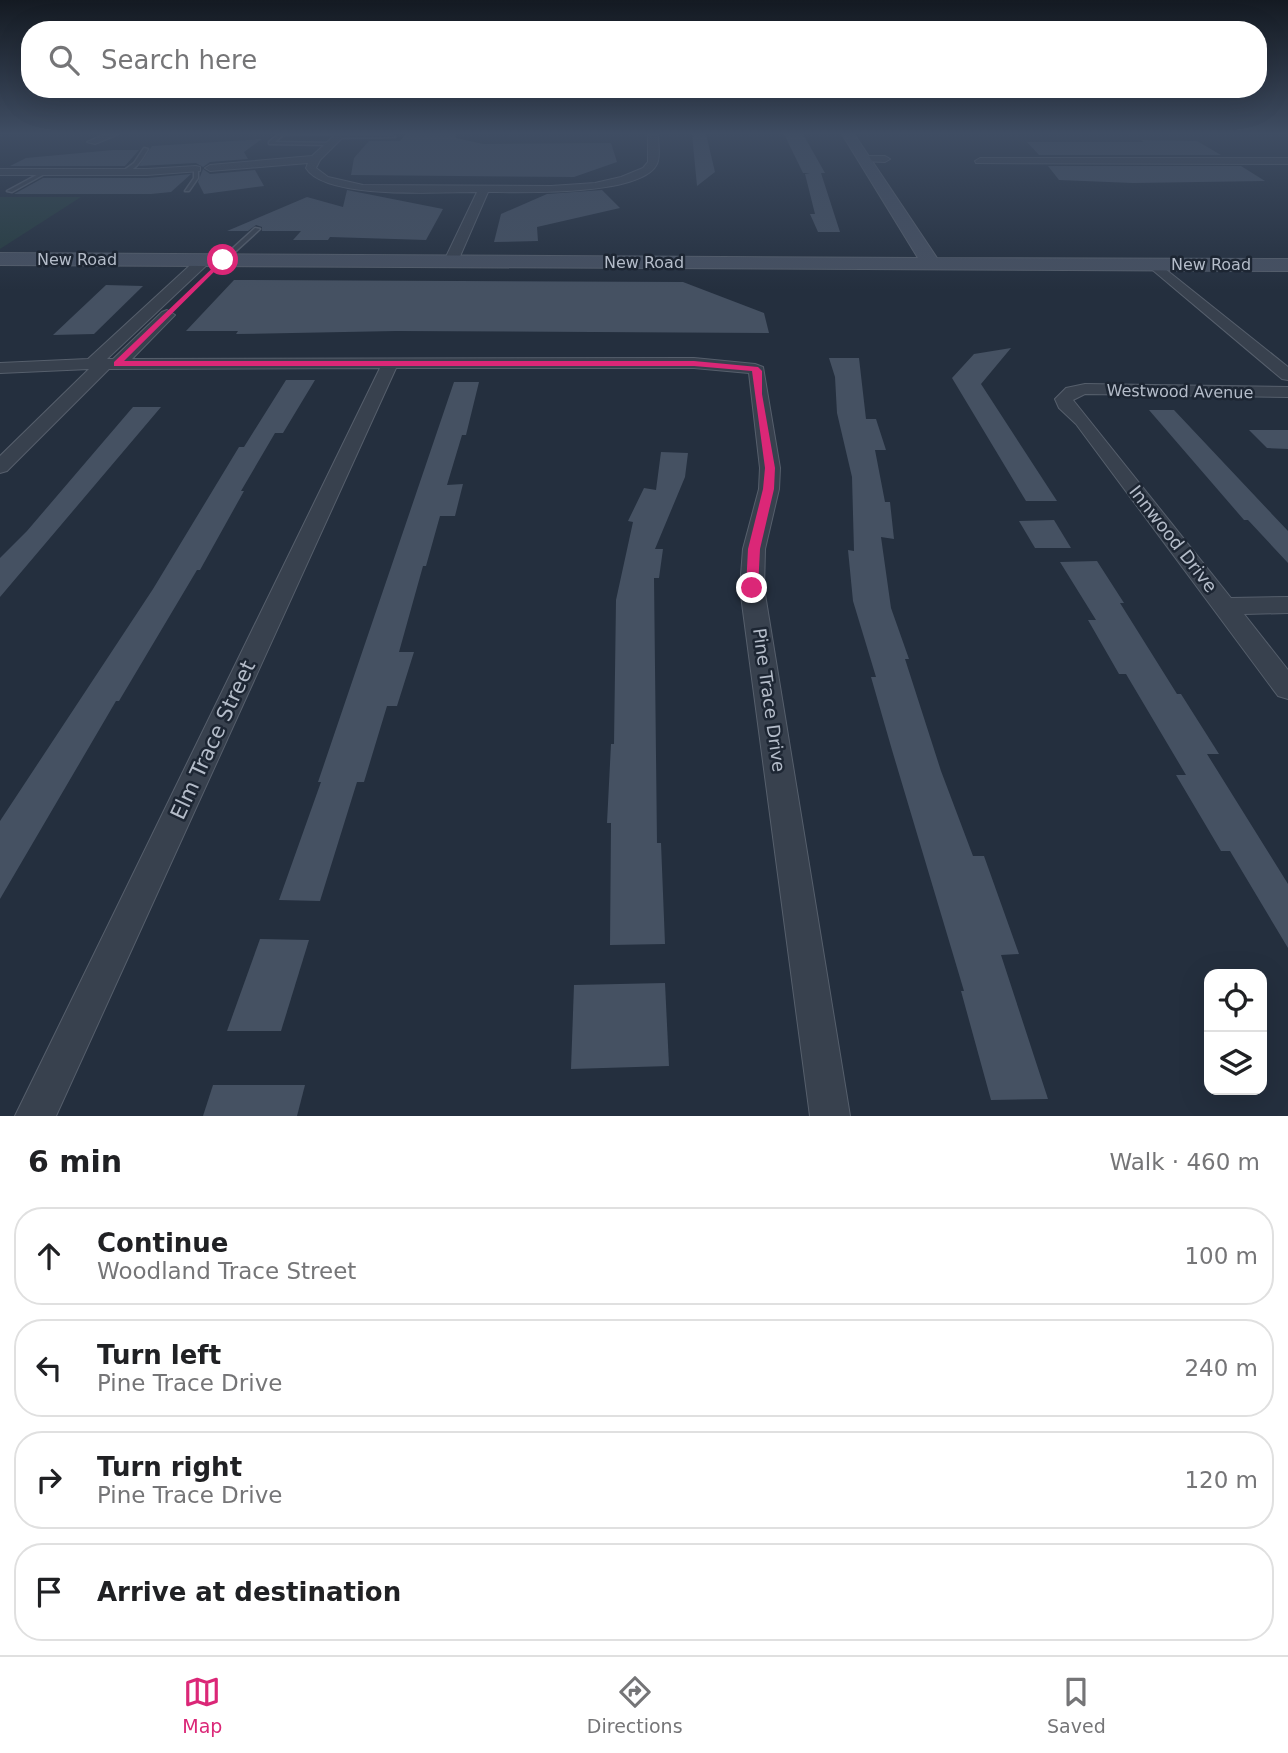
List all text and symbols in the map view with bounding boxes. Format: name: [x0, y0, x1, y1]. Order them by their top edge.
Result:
search box: [21, 21, 1267, 98]
icon: search: [45, 41, 83, 79]
text: Search here: [101, 45, 257, 75]
route start: [207, 244, 238, 275]
street label: New Road: [37, 250, 117, 269]
street label: New Road: [604, 253, 684, 272]
street label: New Road: [1171, 255, 1251, 274]
street label: Westwood Avenue: [1106, 381, 1253, 402]
street label: Innwood Drive: [1125, 481, 1222, 596]
route end: [736, 572, 767, 603]
street label: Pine Trace Drive: [749, 627, 790, 773]
street label: Elm Trace Street: [166, 657, 260, 823]
map controls: [1204, 969, 1267, 1095]
button: locate: [1204, 969, 1267, 1032]
button: layers: [1204, 1032, 1267, 1095]
text: 6 min: [28, 1144, 122, 1179]
text: Walk · 460 m: [1109, 1149, 1260, 1175]
text: Continue: [97, 1228, 228, 1258]
icon: ahead: [30, 1237, 68, 1275]
text: 100 m: [1184, 1243, 1258, 1269]
text: Woodland Trace Street: [97, 1258, 356, 1284]
text: Turn left: [97, 1340, 221, 1370]
icon: left: [30, 1349, 68, 1387]
text: 240 m: [1184, 1355, 1258, 1381]
text: Pine Trace Drive: [97, 1370, 282, 1396]
text: Turn right: [97, 1452, 242, 1482]
icon: right: [30, 1461, 68, 1499]
text: 120 m: [1184, 1467, 1258, 1493]
text: Pine Trace Drive: [97, 1482, 282, 1508]
icon: arrive: [30, 1573, 68, 1611]
text: Arrive at destination: [97, 1577, 401, 1607]
tab: Map: [182, 1673, 222, 1737]
tab: Directions: [587, 1673, 683, 1737]
tab: Saved: [1047, 1673, 1106, 1737]

